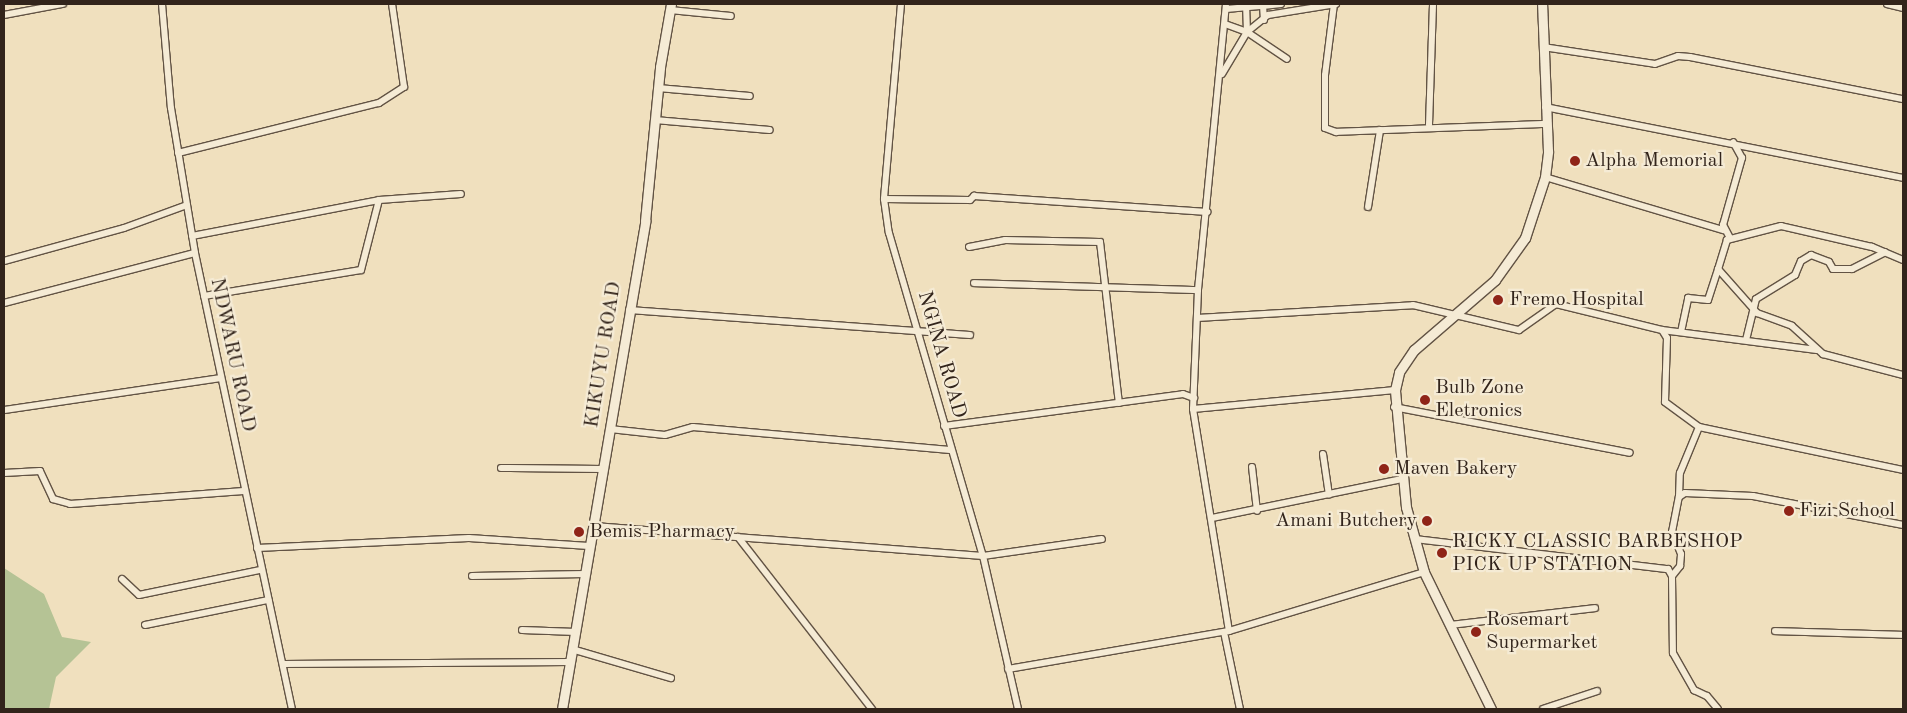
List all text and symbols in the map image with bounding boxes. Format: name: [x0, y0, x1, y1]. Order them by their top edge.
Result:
place label: Alpha Memorial: [1585, 149, 1723, 173]
marker: Alpha Memorial: [1569, 155, 1581, 167]
street label: NDWARU ROAD: [204, 276, 260, 434]
street label: KIKUYU ROAD: [581, 280, 627, 430]
place label: Fremo Hospital: [1509, 288, 1644, 312]
street label: NGINA ROAD: [911, 289, 971, 421]
marker: Fremo Hospital: [1491, 293, 1505, 307]
place label: Bulb Zone Eletronics: [1435, 376, 1524, 423]
marker: Bulb Zone Eletronics: [1419, 394, 1431, 406]
place label: Maven Bakery: [1394, 457, 1517, 481]
marker: Maven Bakery: [1378, 463, 1390, 475]
place label: Fizi School: [1799, 499, 1895, 523]
marker: Fizi School: [1783, 505, 1795, 517]
place label: Amani Butchery: [1275, 509, 1417, 533]
marker: Amani Butchery: [1421, 515, 1433, 527]
place label: Bemis Pharmacy: [589, 520, 735, 544]
marker: Bemis Pharmacy: [573, 526, 585, 538]
place label: RICKY CLASSIC BARBESHOP PICK UP STATION: [1452, 530, 1743, 577]
marker: RICKY CLASSIC BARBESHOP PICK UP STATION: [1436, 547, 1448, 559]
place label: Rosemart Supermarket: [1486, 608, 1597, 655]
marker: Rosemart Supermarket: [1470, 626, 1482, 638]

